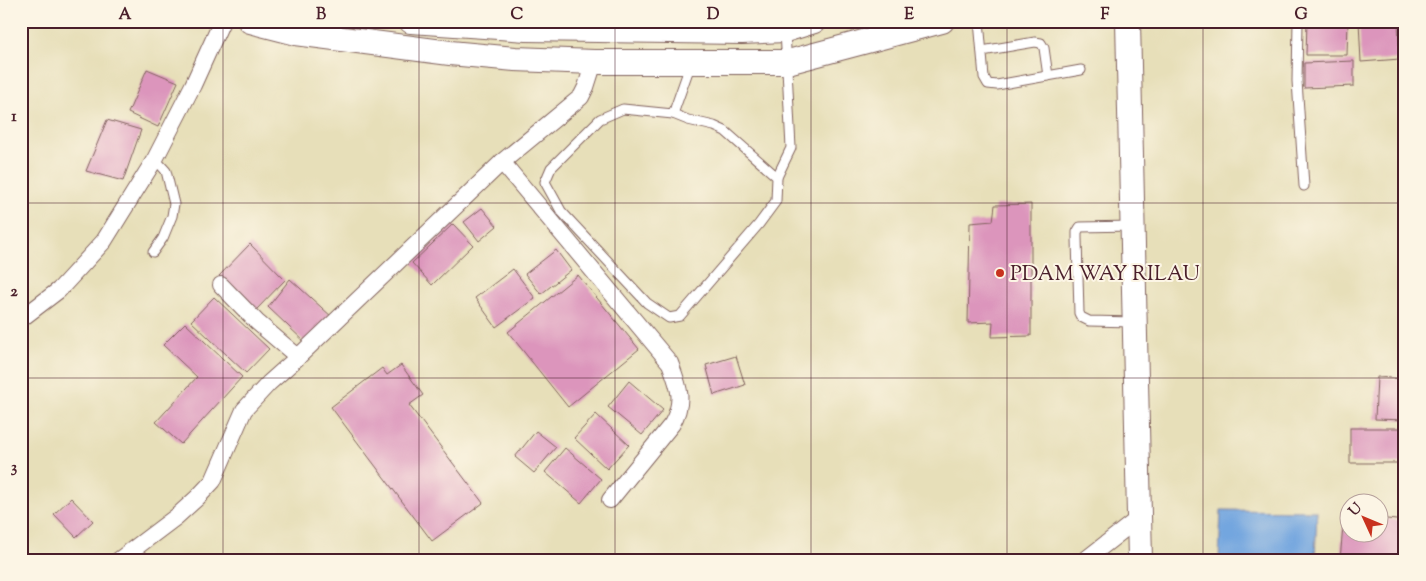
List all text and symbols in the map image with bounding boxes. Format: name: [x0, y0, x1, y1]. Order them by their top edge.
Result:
text: A: [119, 4, 132, 27]
text: B: [316, 4, 326, 27]
text: C: [511, 4, 524, 27]
text: D: [707, 4, 720, 27]
text: E: [904, 4, 914, 27]
text: F: [1101, 4, 1110, 27]
text: G: [1294, 4, 1308, 27]
text: 1: [11, 106, 17, 129]
place label: PDAM WAY RILAU: [1010, 260, 1200, 290]
marker: PDAM WAY RILAU: [994, 267, 1006, 279]
text: 2: [10, 281, 18, 304]
text: 3: [11, 457, 18, 480]
north arrow: [1338, 494, 1388, 544]
text: U: [1345, 499, 1368, 521]

